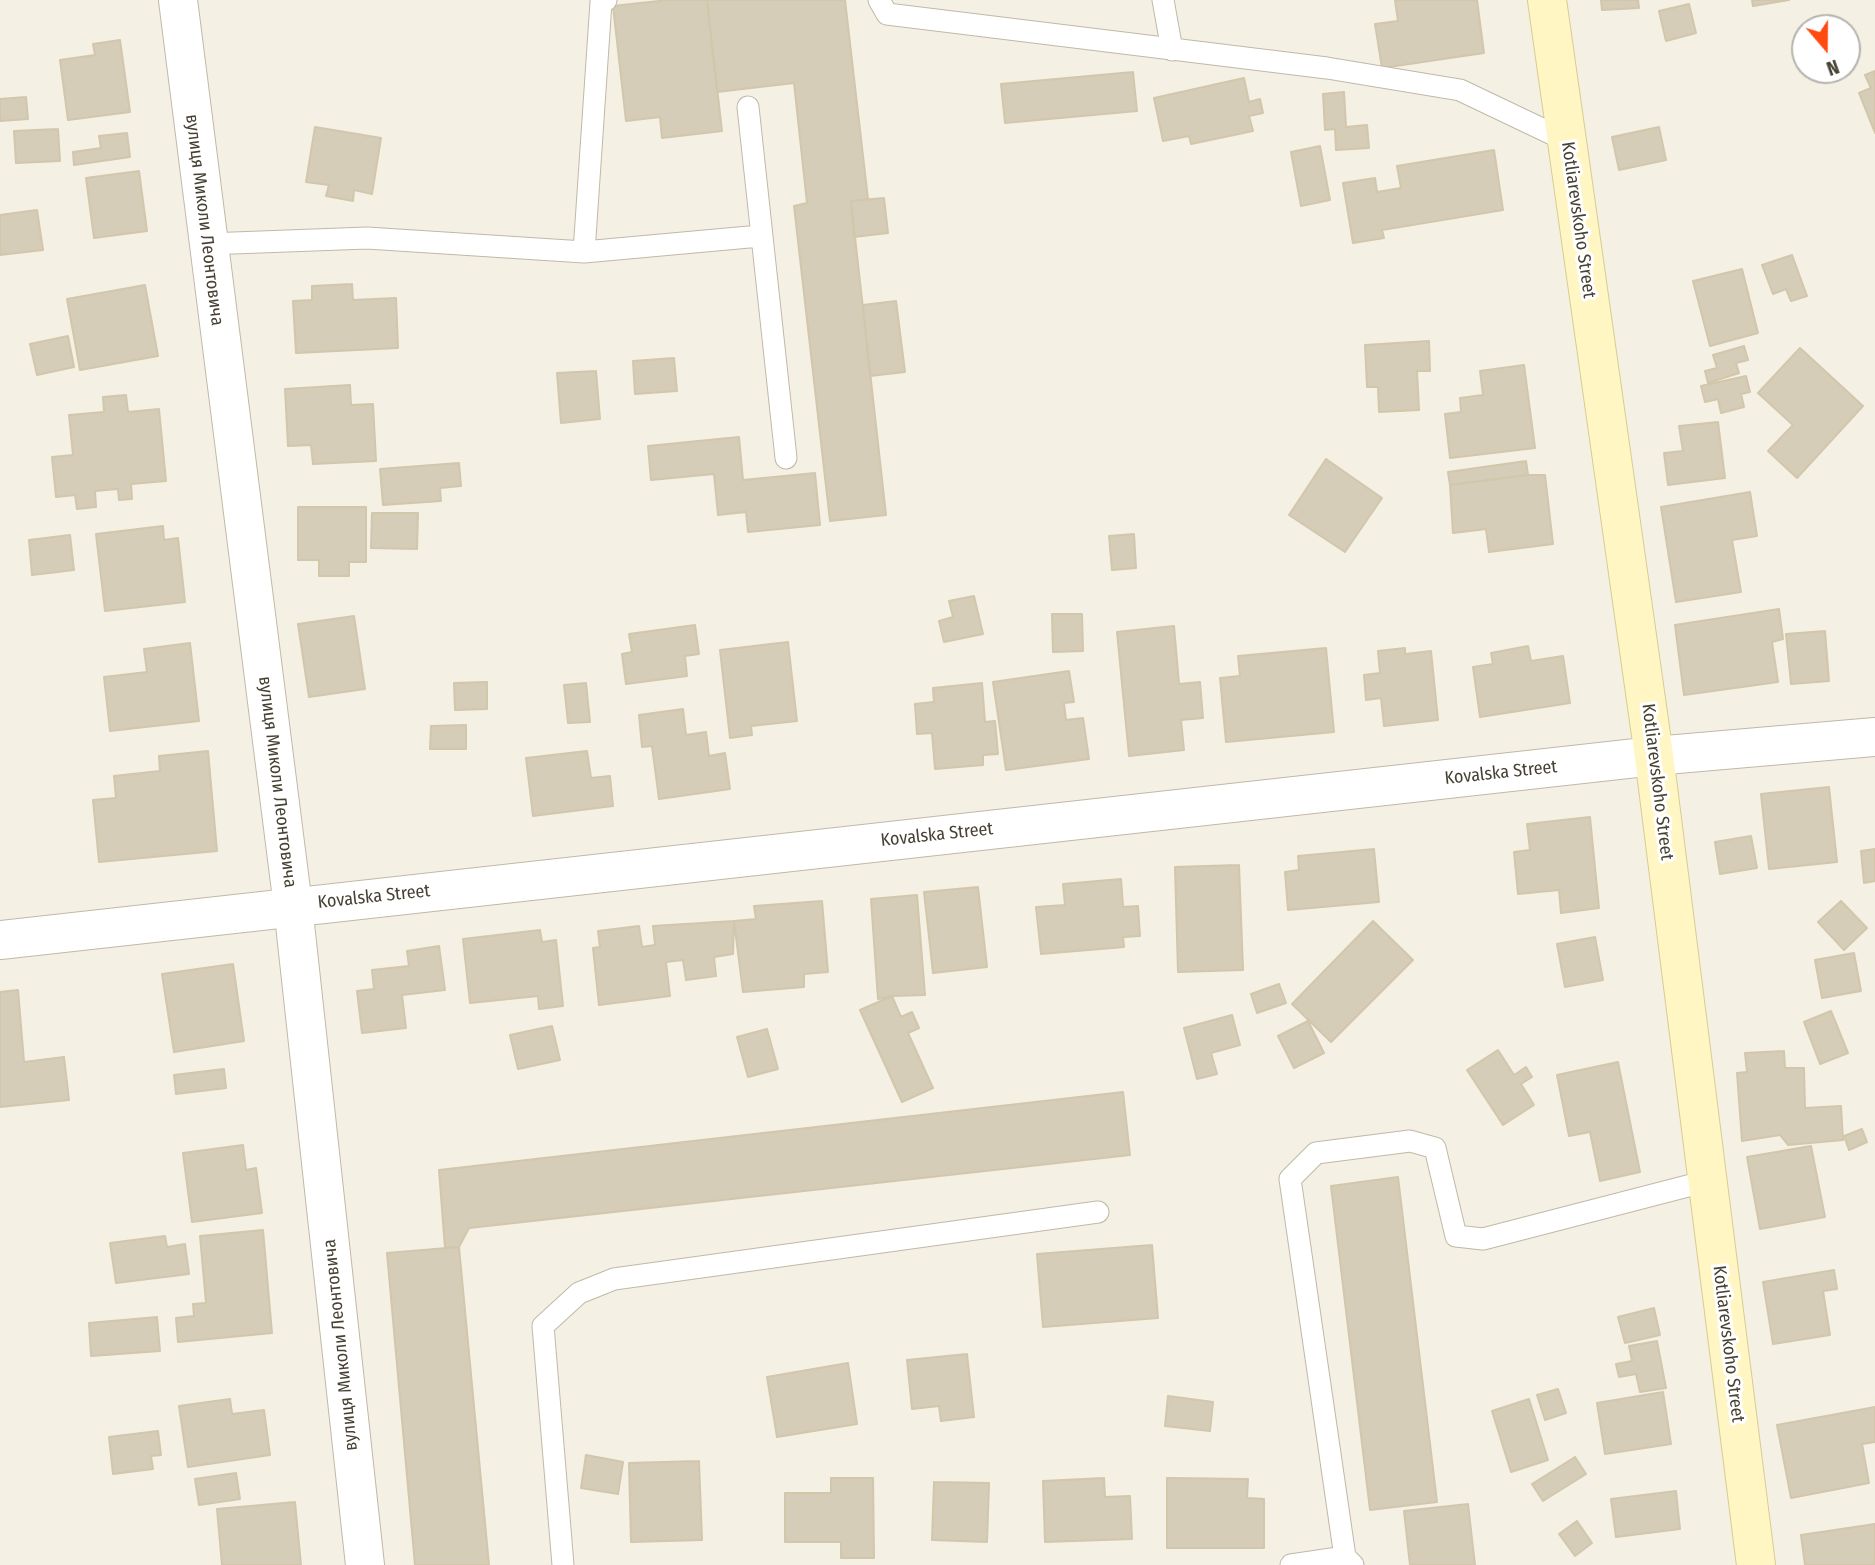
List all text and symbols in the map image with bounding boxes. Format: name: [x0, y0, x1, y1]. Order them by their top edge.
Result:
north arrow: [1791, 14, 1861, 84]
text: N: [1823, 55, 1842, 80]
street label: вулиця Миколи Леонтовича: [180, 113, 228, 327]
street label: Kotliarevskoho Street: [1556, 140, 1600, 300]
street label: вулиця Миколи Леонтовича: [253, 675, 301, 889]
street label: Kotliarevskoho Street: [1637, 702, 1677, 862]
street label: Kovalska Street: [1444, 756, 1558, 790]
street label: Kovalska Street: [880, 818, 994, 852]
street label: Kovalska Street: [317, 880, 431, 914]
street label: вулиця Миколи Леонтовича: [319, 1238, 363, 1452]
street label: Kotliarevskoho Street: [1708, 1264, 1748, 1424]

